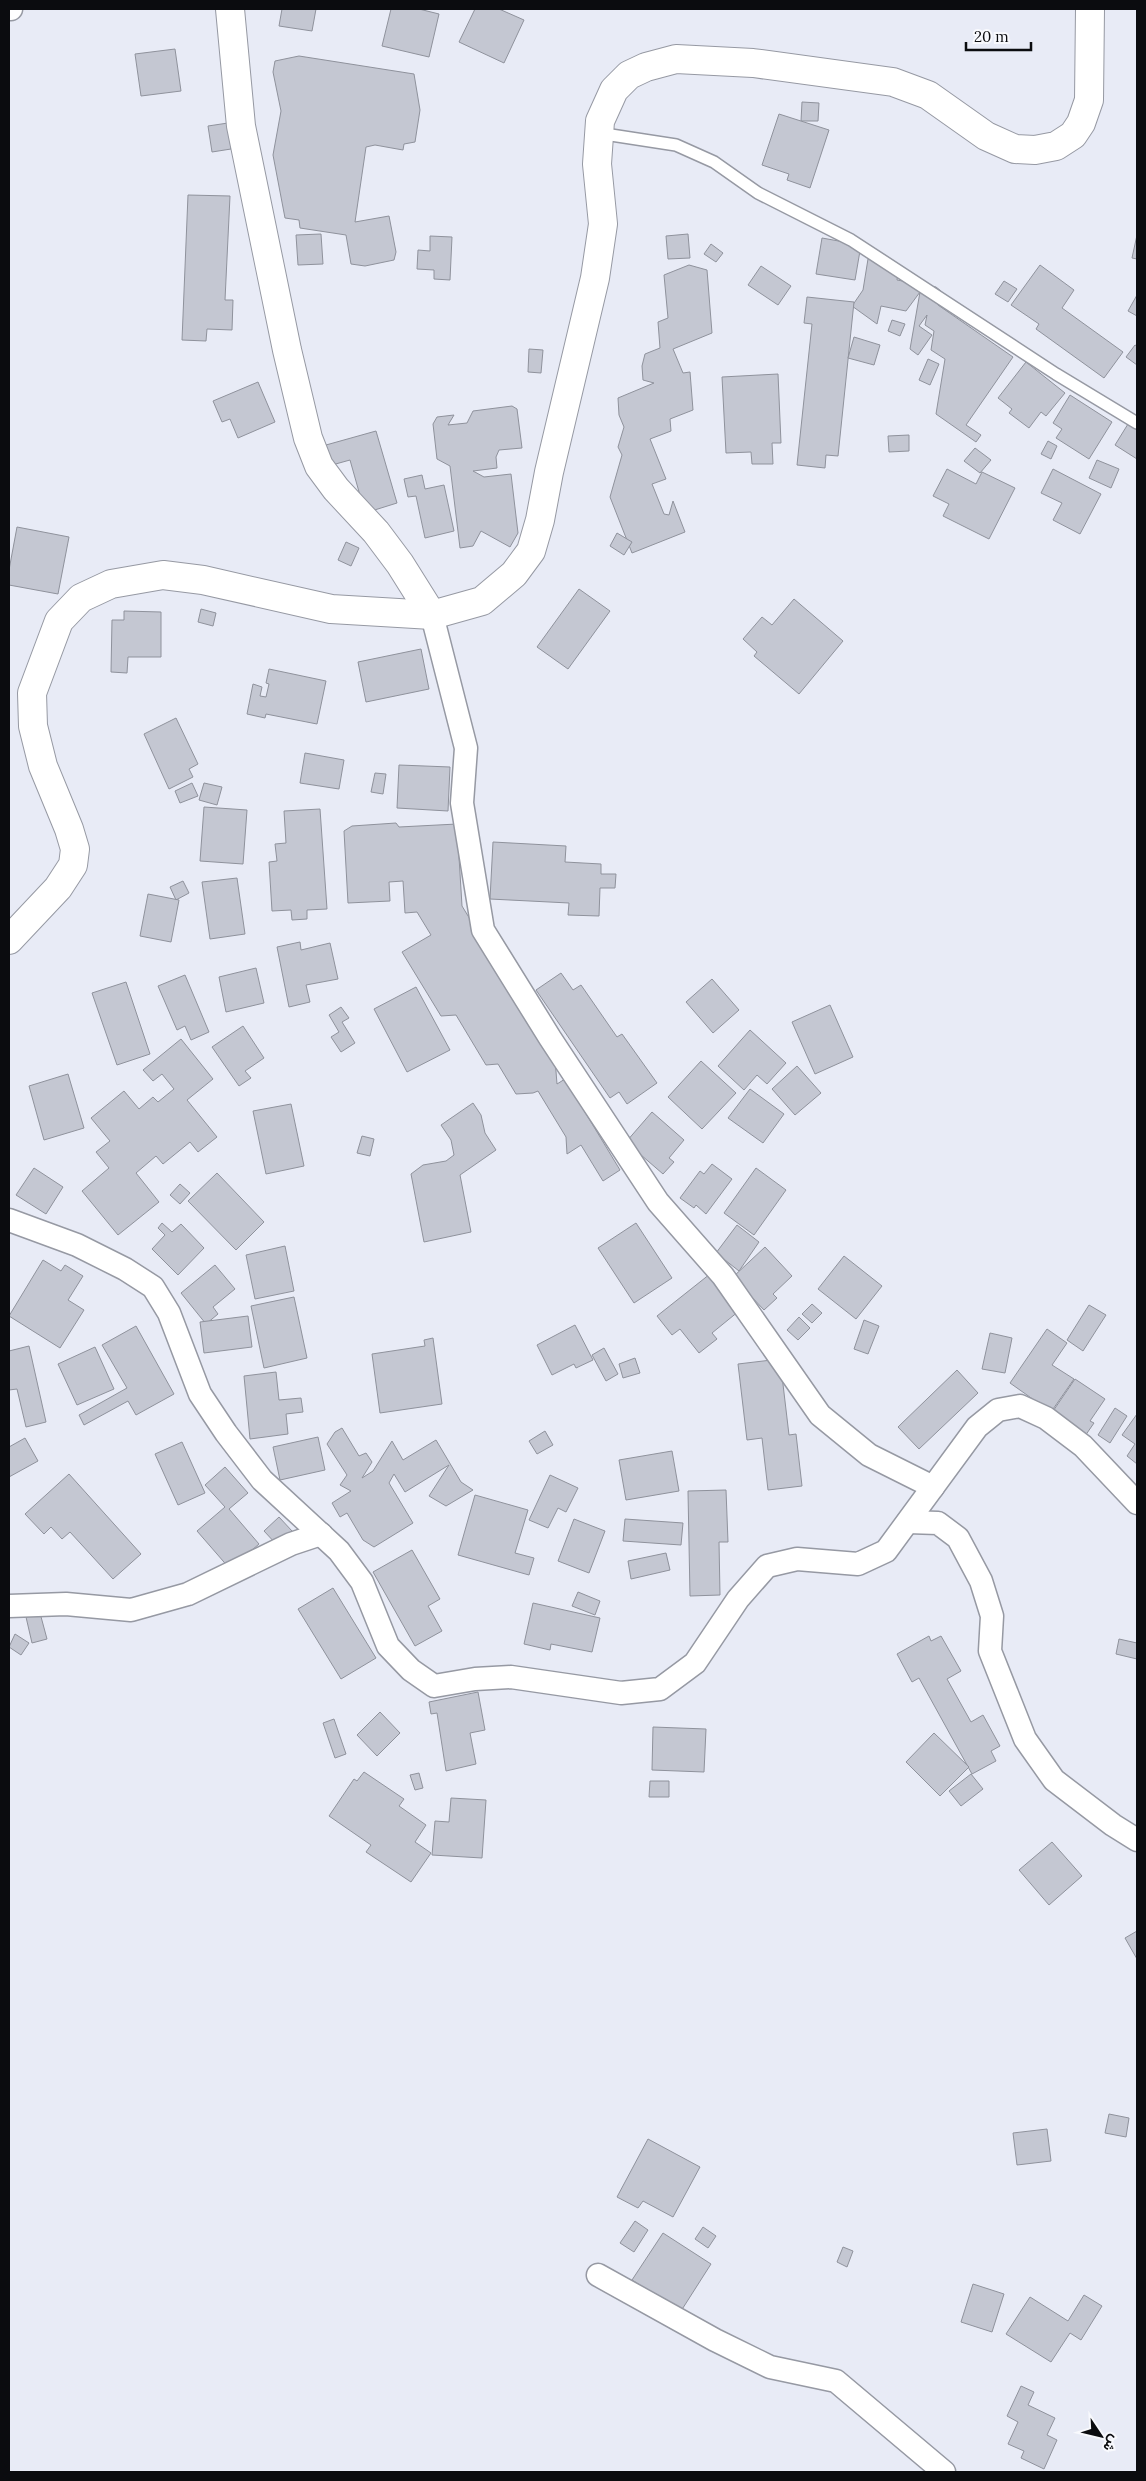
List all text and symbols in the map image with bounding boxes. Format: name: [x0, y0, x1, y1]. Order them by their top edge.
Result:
scale bar: [966, 20, 1031, 52]
text: 20 m: [974, 27, 1009, 46]
north arrow: [1076, 2411, 1126, 2461]
text: ش: [1099, 2431, 1124, 2456]

